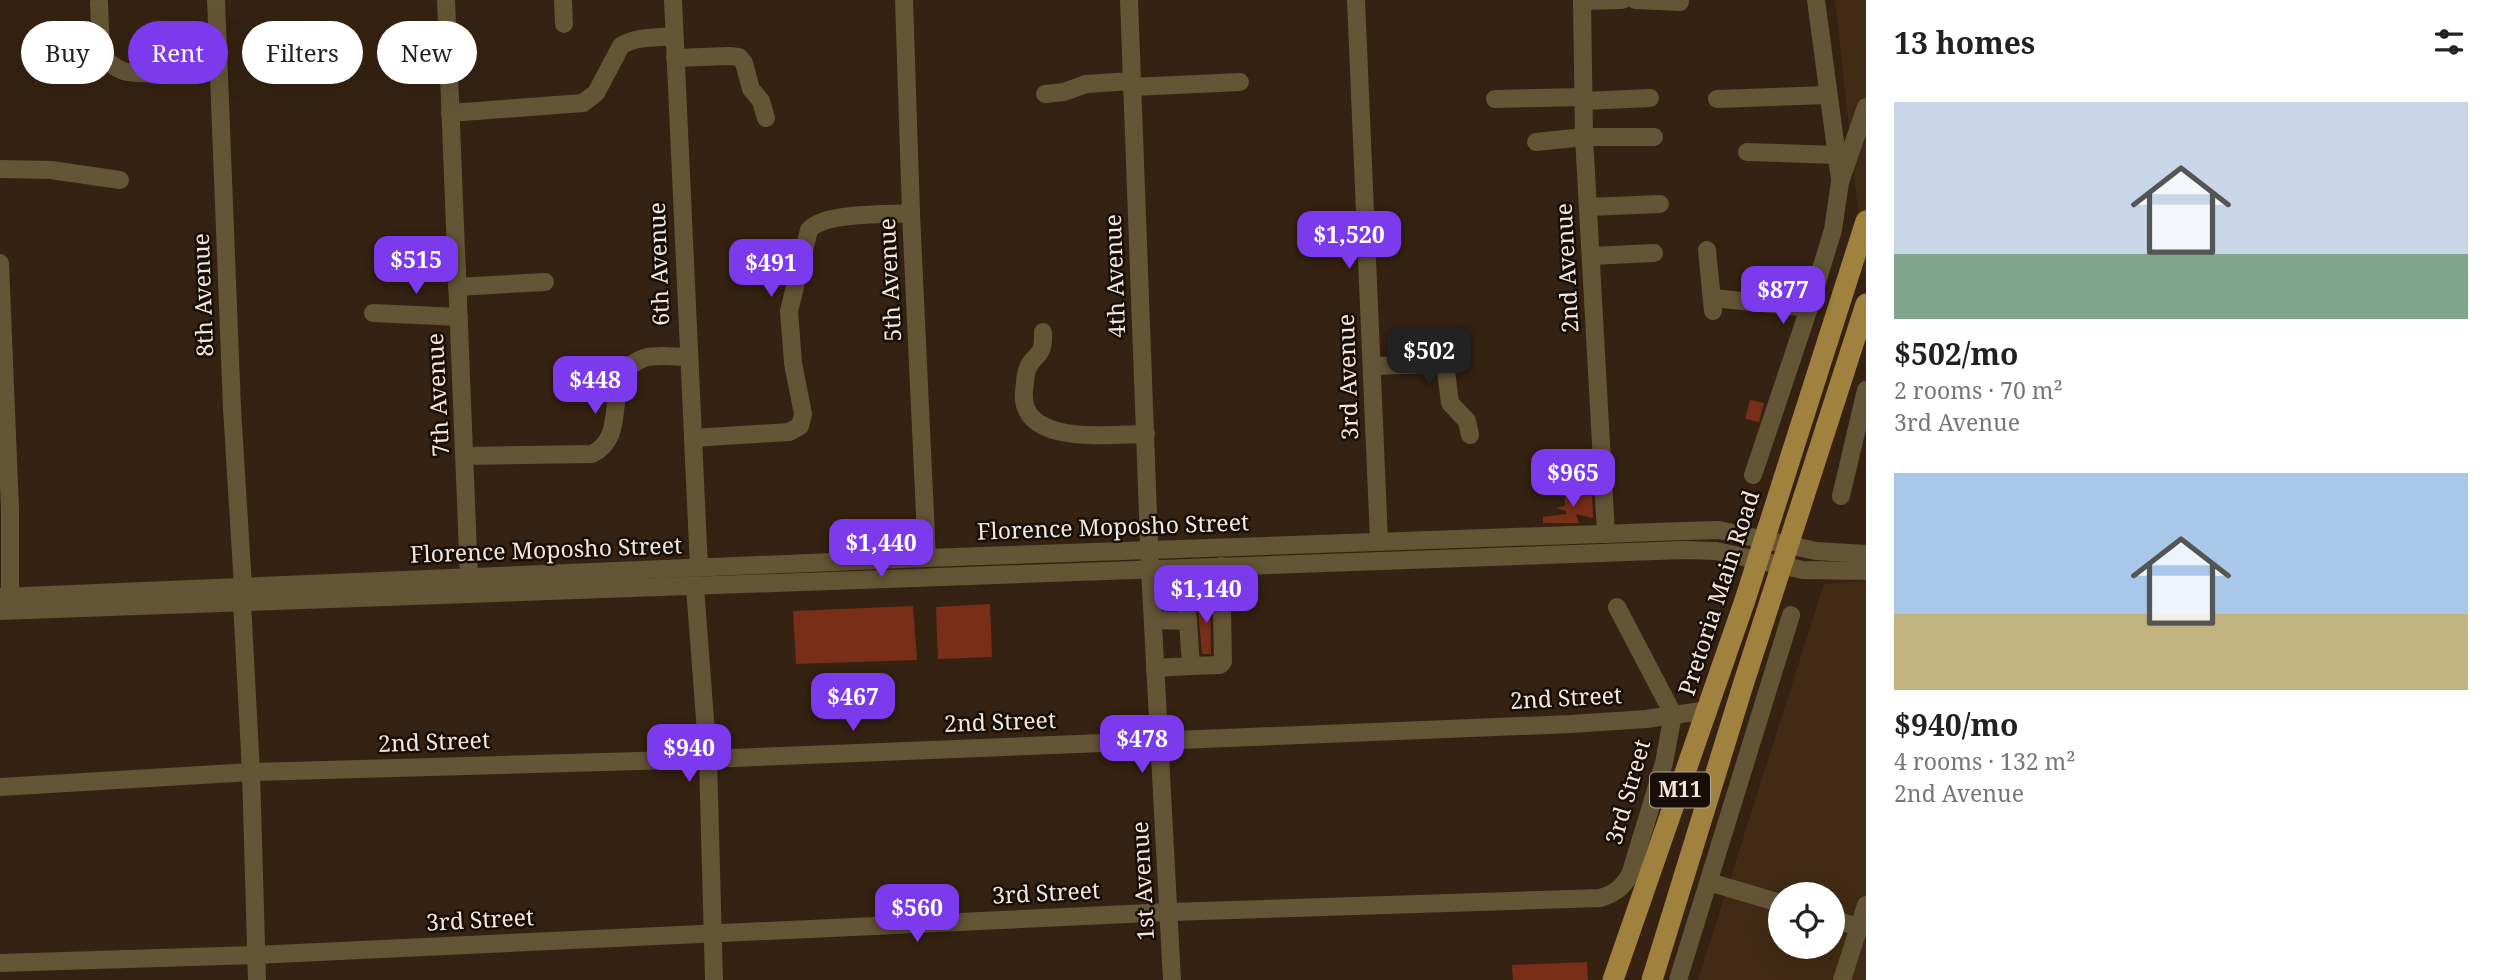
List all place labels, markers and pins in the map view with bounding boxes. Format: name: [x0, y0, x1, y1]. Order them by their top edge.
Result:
pin: $1,520: [1292, 212, 1406, 271]
pin: $515: [375, 236, 457, 296]
pin: $491: [730, 240, 812, 299]
pin: $877: [1742, 266, 1824, 326]
pin: $502: [1388, 328, 1470, 387]
pin: $448: [554, 356, 636, 416]
pin: $965: [1532, 449, 1614, 509]
pin: $1,440: [824, 520, 938, 579]
pin: $1,140: [1149, 566, 1263, 625]
pin: $467: [812, 674, 894, 733]
pin: $478: [1101, 716, 1183, 775]
pin: $940: [648, 724, 730, 784]
pin: $560: [876, 884, 958, 944]

